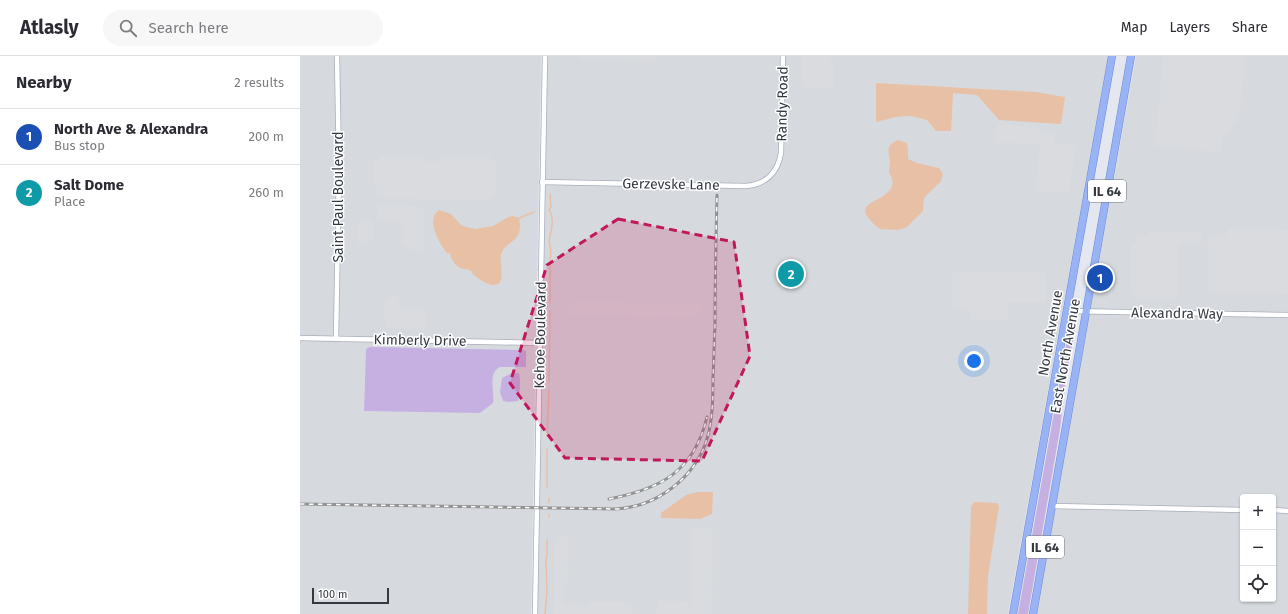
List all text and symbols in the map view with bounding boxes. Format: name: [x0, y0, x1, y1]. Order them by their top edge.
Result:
search box: [103, 10, 383, 46]
text: Atlasly: [20, 16, 79, 39]
icon: search: [117, 17, 139, 39]
text: Search here: [149, 19, 229, 37]
text: Map: [1121, 19, 1147, 36]
text: Layers: [1169, 19, 1210, 36]
text: Share: [1232, 19, 1268, 36]
street label: Randy Road: [773, 66, 792, 142]
text: Nearby: [16, 72, 71, 93]
text: 2 results: [234, 75, 284, 90]
text: North Ave & Alexandra: [54, 120, 208, 138]
text: 1: [26, 129, 32, 144]
text: 200 m: [248, 129, 284, 144]
street label: Saint Paul Boulevard: [330, 131, 347, 263]
text: Bus stop: [54, 138, 105, 153]
street label: Gerzevske Lane: [622, 175, 720, 194]
text: Salt Dome: [54, 176, 124, 194]
road number: IL 64: [1088, 180, 1126, 202]
text: 2: [26, 185, 32, 200]
text: 260 m: [249, 185, 284, 200]
text: Place: [54, 194, 85, 209]
pin: 2: [778, 259, 804, 289]
pin: 1: [1087, 263, 1113, 293]
street label: Kehoe Boulevard: [531, 281, 550, 389]
street label: North Avenue: [1035, 289, 1066, 377]
street label: East North Avenue: [1047, 297, 1084, 415]
street label: Alexandra Way: [1131, 304, 1223, 323]
street label: Kimberly Drive: [373, 331, 467, 350]
your location: [964, 351, 984, 371]
map controls: [1240, 494, 1276, 602]
button: +: [1240, 494, 1276, 530]
button: −: [1240, 530, 1276, 566]
road number: IL 64: [1026, 536, 1064, 558]
button: locate: [1240, 566, 1276, 602]
scale bar: [312, 586, 389, 605]
text: 100 m: [318, 588, 347, 601]

